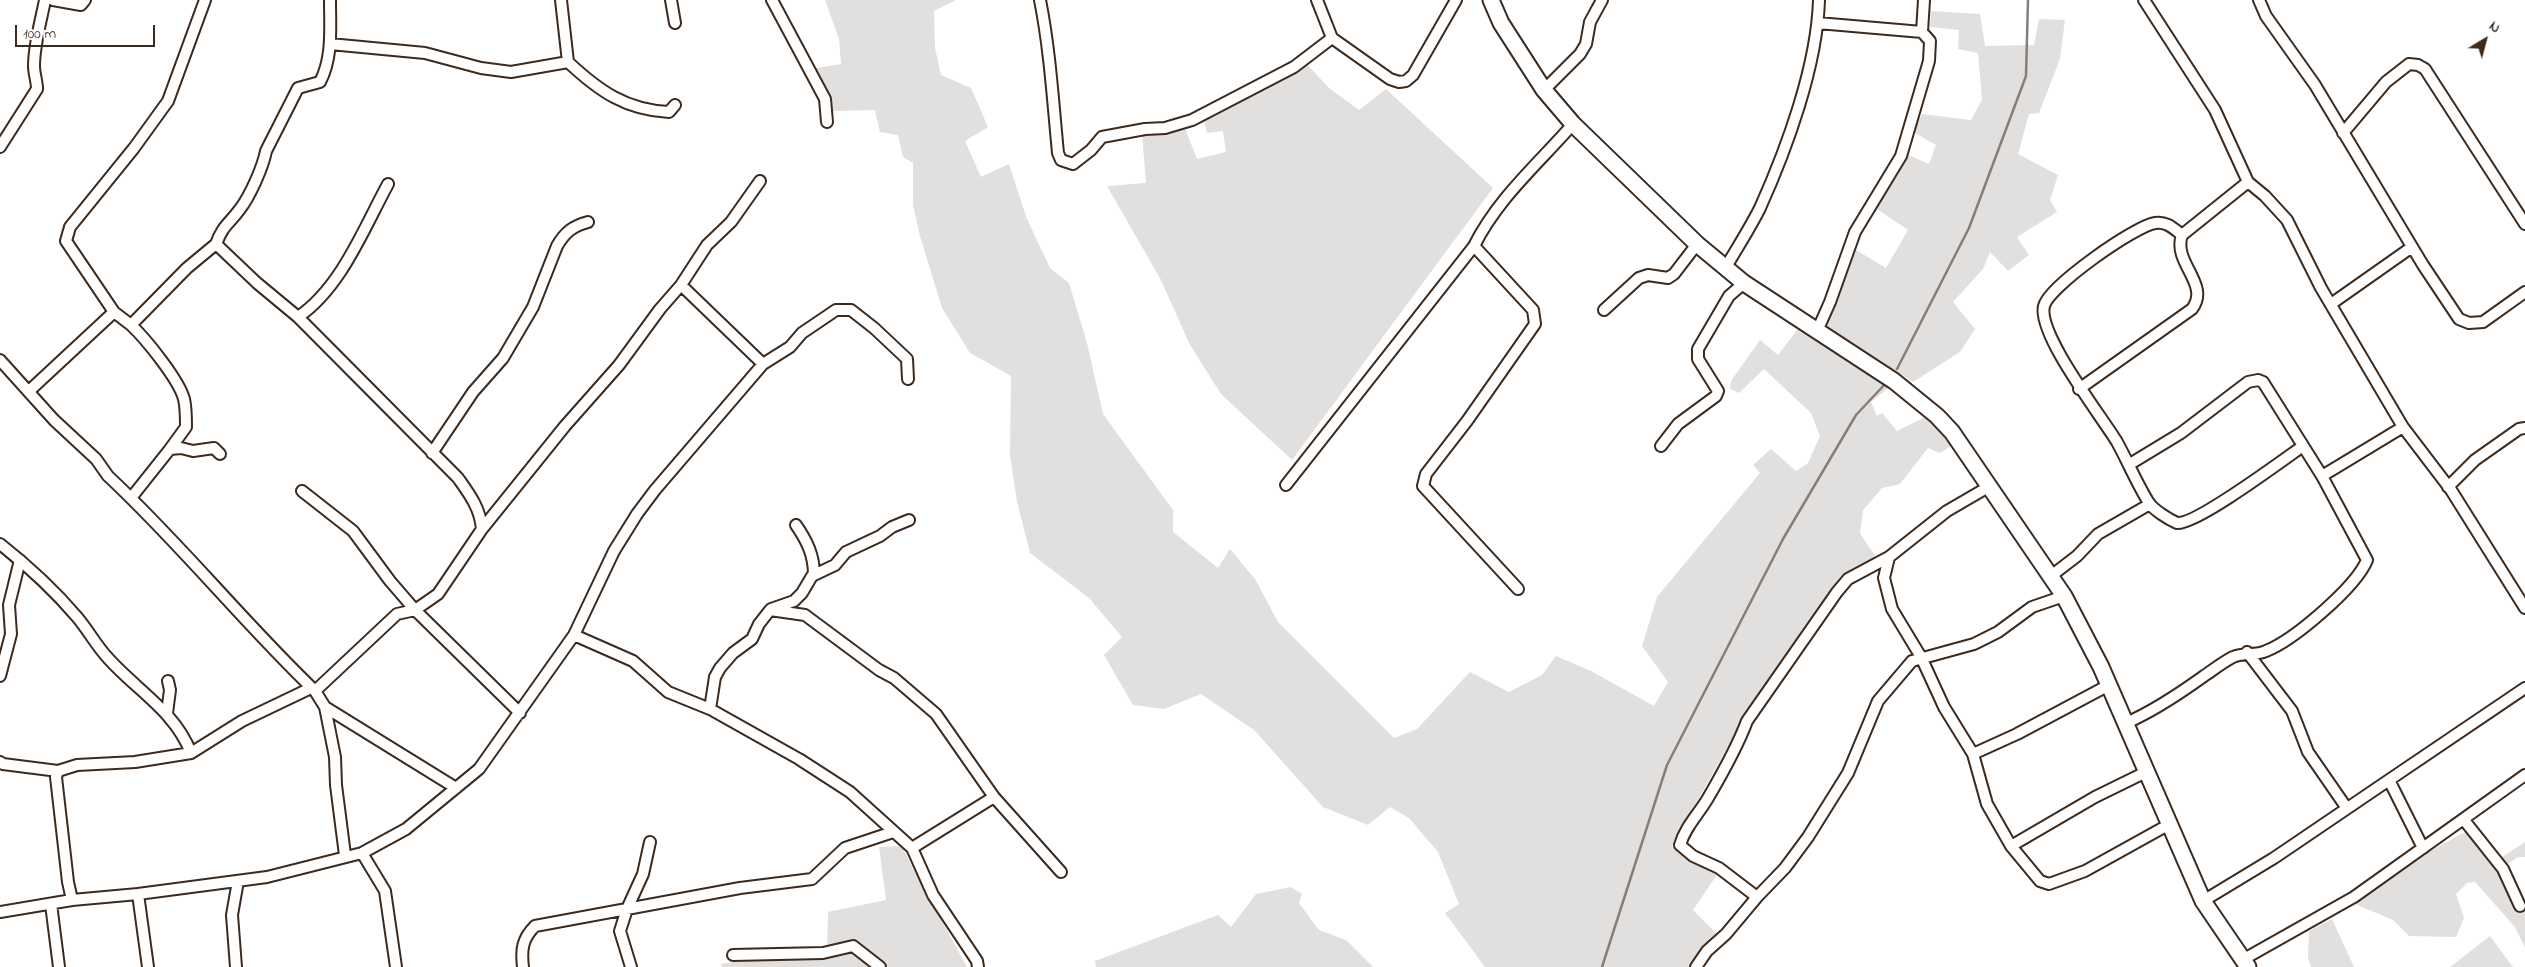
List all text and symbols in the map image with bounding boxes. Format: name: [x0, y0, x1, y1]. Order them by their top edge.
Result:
scale bar: [18, 15, 158, 47]
north arrow: [2460, 15, 2510, 65]
text: N: [2484, 16, 2504, 39]
text: 100 m: [23, 23, 56, 45]

